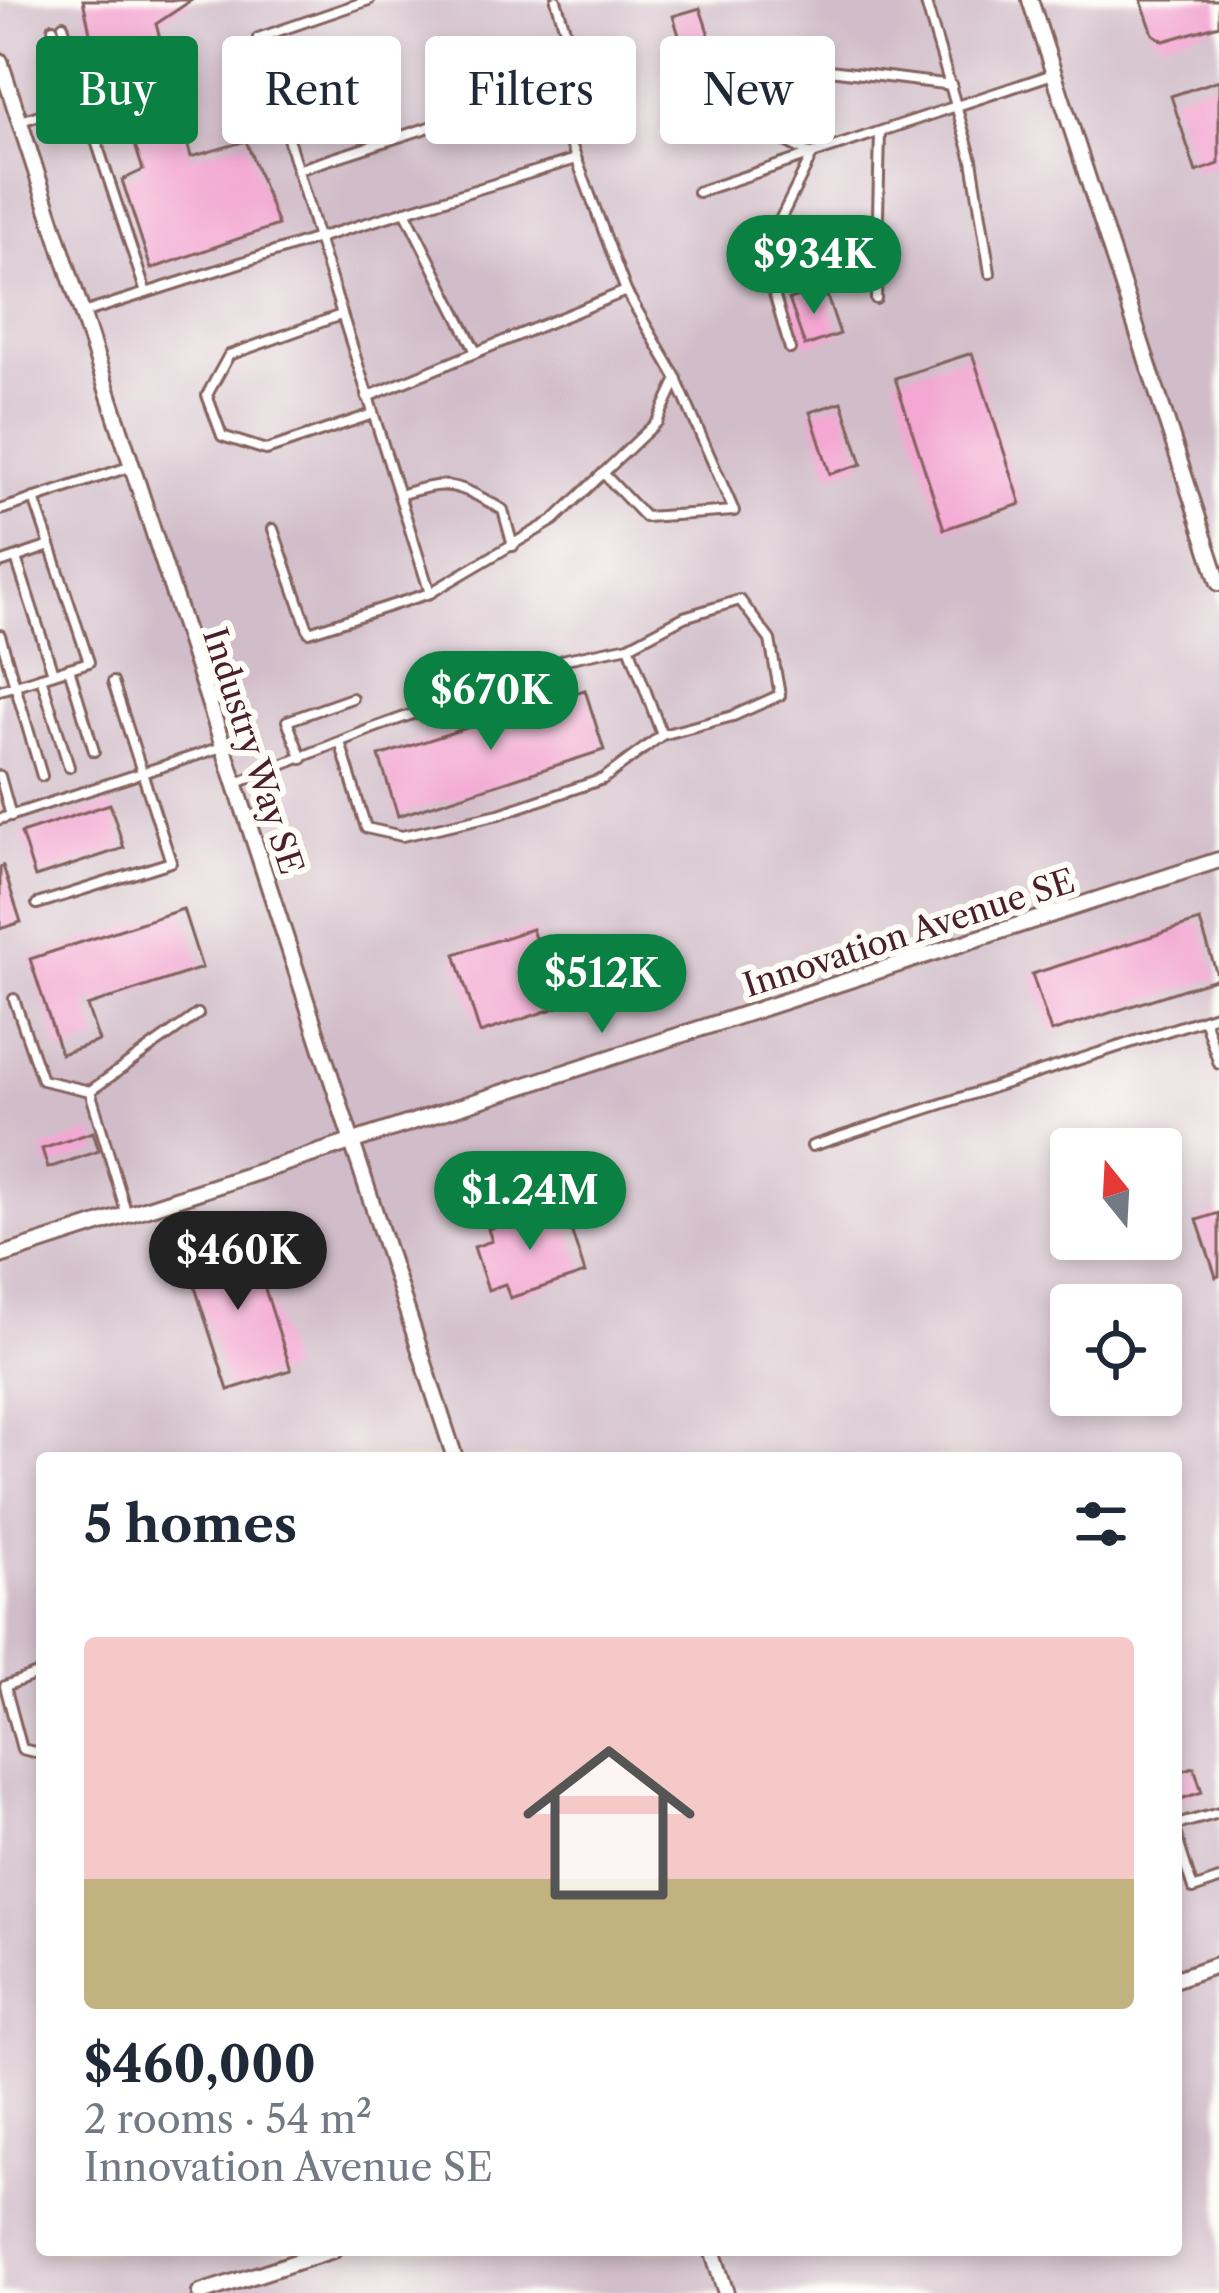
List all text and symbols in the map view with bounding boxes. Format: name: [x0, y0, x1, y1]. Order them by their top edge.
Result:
chip: Buy: [36, 36, 198, 144]
chip: Rent: [222, 36, 401, 144]
chip: Filters: [425, 36, 636, 144]
chip: New: [660, 36, 835, 144]
pin: $934K: [730, 215, 898, 317]
text: $934K: [753, 230, 875, 278]
street label: Industry Way SE: [194, 623, 312, 879]
pin: $670K: [407, 651, 575, 753]
text: $670K: [431, 666, 551, 714]
street label: Innovation Avenue SE: [738, 860, 1080, 1006]
pin: $512K: [518, 934, 686, 1036]
text: $512K: [544, 949, 660, 997]
north arrow: [1050, 1128, 1182, 1260]
map controls: [1050, 1128, 1182, 1416]
pin: $1.24M: [432, 1151, 628, 1253]
text: $1.24M: [461, 1166, 599, 1214]
pin: $460K: [154, 1211, 322, 1313]
text: $460K: [176, 1226, 300, 1274]
button: locate: [1050, 1284, 1182, 1416]
icon: filters: [1068, 1491, 1134, 1557]
text: 5 homes: [84, 1493, 297, 1555]
icon: home: [501, 1715, 717, 1931]
text: $460,000: [84, 2033, 316, 2095]
text: 2 rooms · 54 m²: [84, 2095, 372, 2143]
text: Innovation Avenue SE: [84, 2143, 493, 2191]

